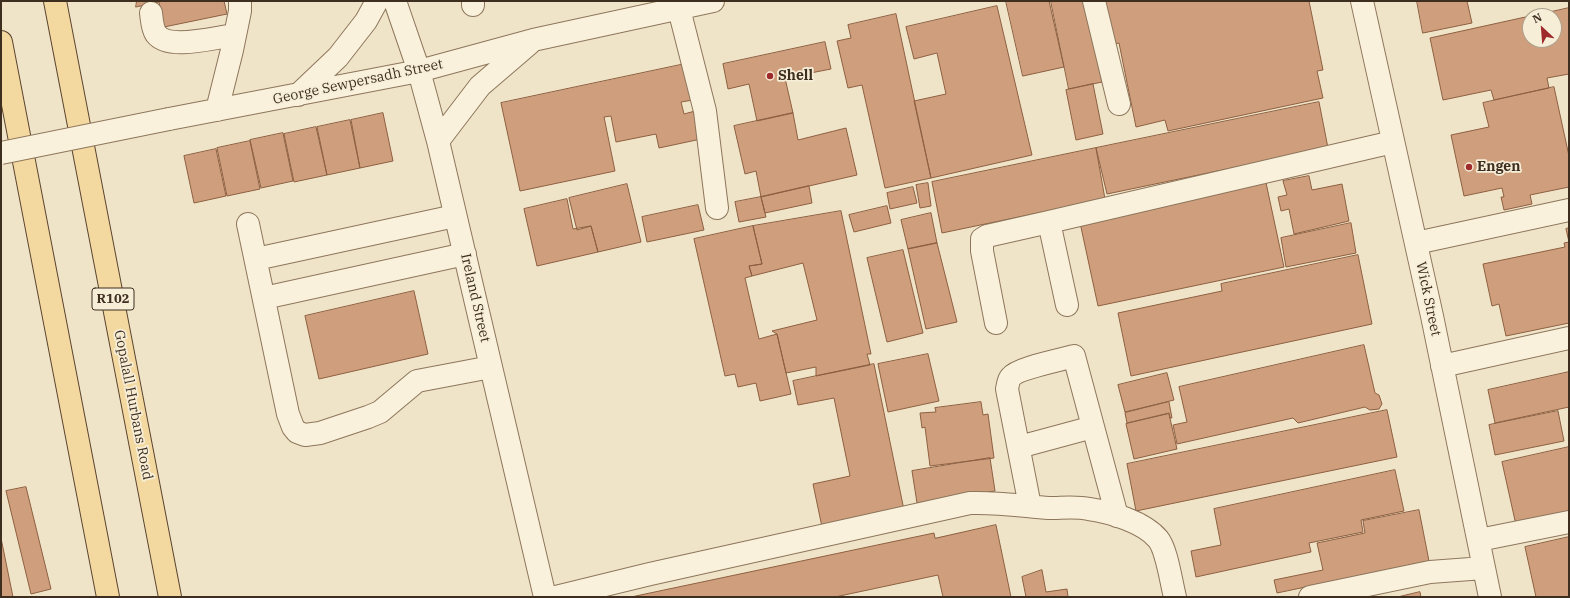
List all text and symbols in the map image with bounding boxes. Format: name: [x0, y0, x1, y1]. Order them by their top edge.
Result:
north arrow: [1522, 8, 1562, 48]
text: N: [1530, 10, 1544, 26]
street label: George Sewpersadh Street: [271, 56, 445, 108]
place label: Shell: [778, 68, 813, 84]
marker: Shell: [765, 71, 775, 81]
place label: Engen: [1477, 159, 1521, 175]
marker: Engen: [1464, 162, 1474, 172]
street label: Ireland Street: [457, 252, 493, 344]
street label: Wick Street: [1412, 260, 1444, 338]
road number: R102: [92, 288, 134, 310]
street label: Gopalall Hurbans Road: [110, 329, 156, 481]

